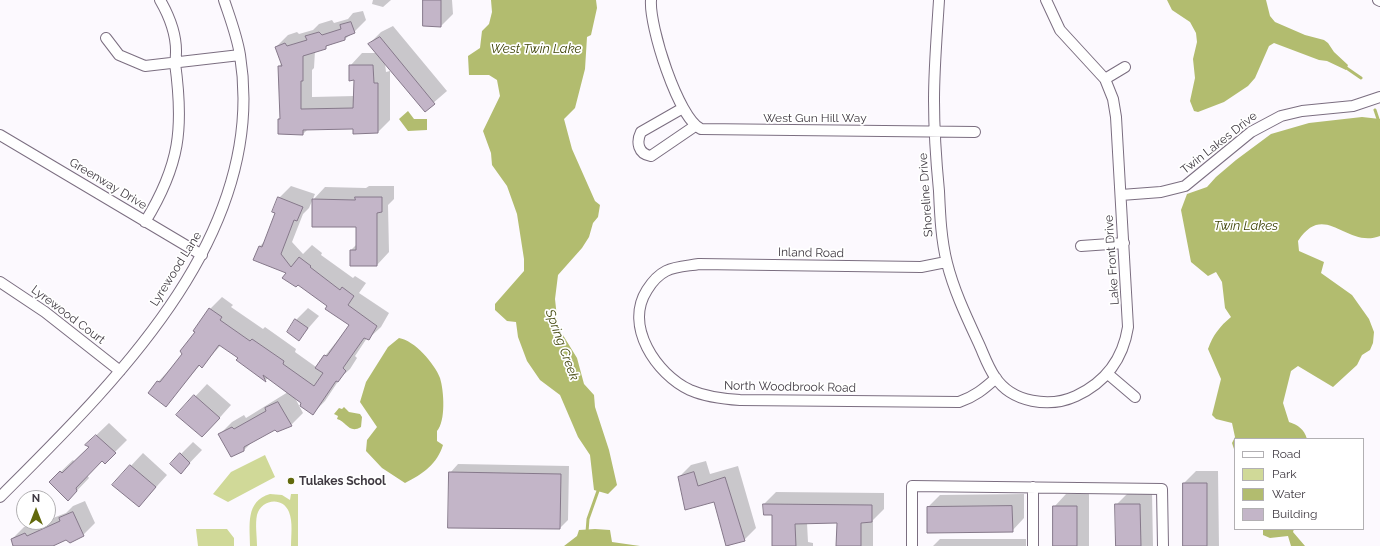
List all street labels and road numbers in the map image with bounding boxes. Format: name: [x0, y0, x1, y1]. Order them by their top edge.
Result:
street label: Twin Lakes Drive: [1178, 109, 1260, 177]
street label: West Gun Hill Way: [763, 111, 867, 125]
street label: Shoreline Drive: [916, 153, 936, 237]
street label: Greenway Drive: [67, 155, 149, 213]
street label: Lake Front Drive: [1102, 215, 1122, 305]
street label: Lyrewood Lane: [147, 229, 205, 309]
street label: Inland Road: [778, 245, 844, 261]
street label: Lyrewood Court: [28, 283, 108, 347]
street label: North Woodbrook Road: [724, 379, 856, 395]

